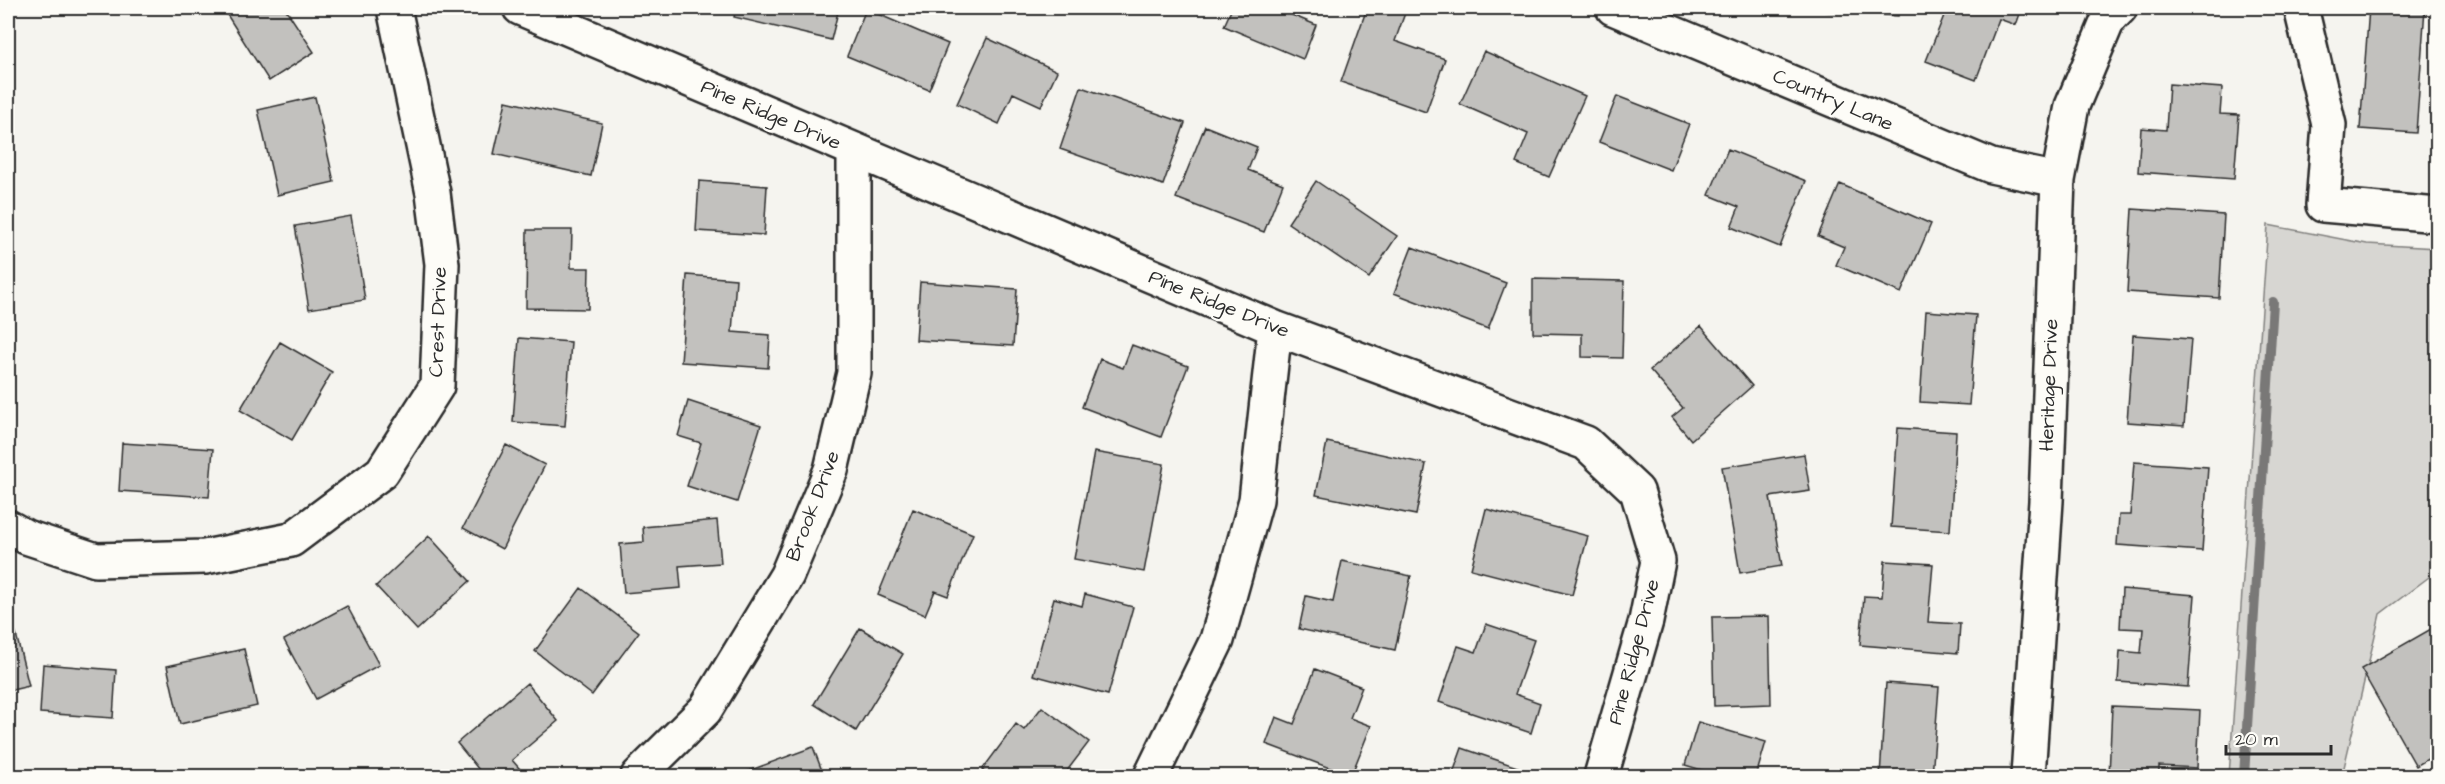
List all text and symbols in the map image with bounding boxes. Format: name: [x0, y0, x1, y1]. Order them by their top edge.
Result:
street label: Country Lane: [1768, 62, 1898, 139]
street label: Pine Ridge Drive: [696, 73, 845, 158]
street label: Pine Ridge Drive: [1144, 263, 1294, 346]
street label: Crest Drive: [422, 266, 454, 378]
street label: Heritage Drive: [2033, 318, 2066, 452]
street label: Brook Drive: [779, 447, 847, 565]
street label: Pine Ridge Drive: [1601, 576, 1668, 728]
scale bar: [2226, 718, 2331, 756]
text: 20 m: [2235, 727, 2278, 752]

